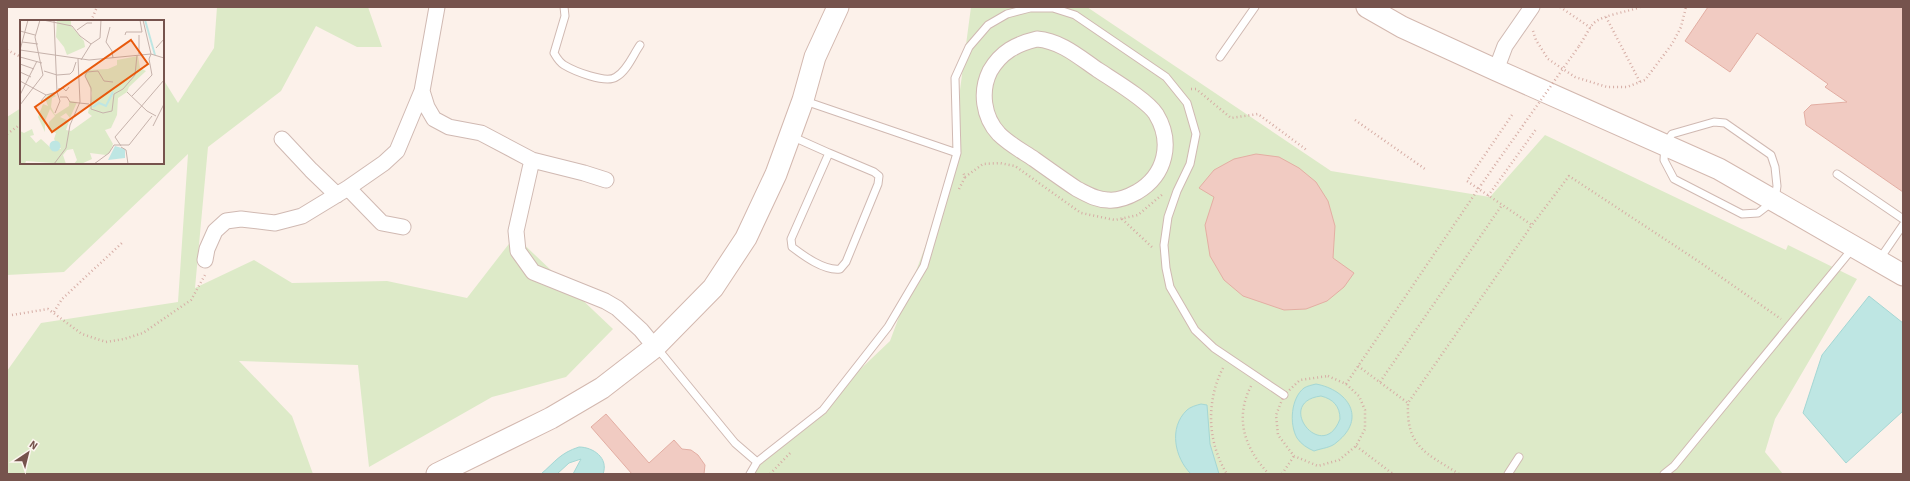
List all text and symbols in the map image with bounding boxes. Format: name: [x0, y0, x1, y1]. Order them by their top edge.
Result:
inset map: [20, 20, 164, 164]
north arrow: [8, 433, 48, 473]
text: N: [26, 437, 41, 453]

